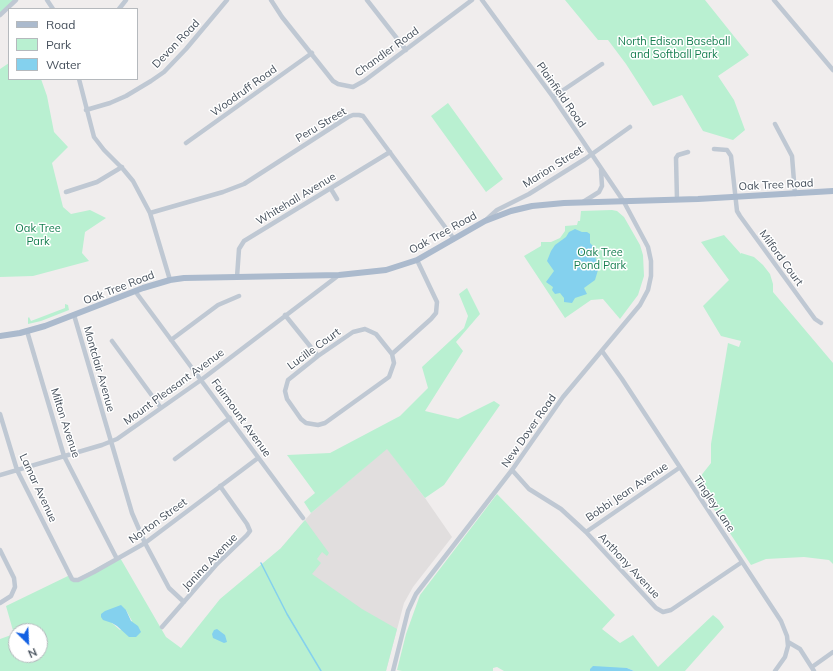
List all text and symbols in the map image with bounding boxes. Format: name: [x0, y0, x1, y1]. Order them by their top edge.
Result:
legend: [8, 8, 138, 80]
text: Road: [46, 17, 75, 32]
street label: Devon Road: [150, 17, 202, 71]
street label: Chandler Road: [352, 24, 422, 80]
park label: North Edison Baseball and Softball Park: [618, 35, 730, 61]
text: Park: [46, 37, 71, 52]
text: Water: [46, 57, 81, 72]
street label: Plainfield Road: [534, 60, 588, 130]
street label: Woodruff Road: [208, 63, 280, 119]
street label: Peru Street: [293, 105, 349, 145]
street label: Marion Street: [520, 143, 586, 191]
street label: Whitehall Avenue: [254, 170, 338, 228]
street label: Oak Tree Road: [738, 176, 814, 194]
street label: Oak Tree Road: [407, 209, 479, 257]
park label: Oak Tree Park: [15, 222, 61, 248]
street label: Milford Court: [756, 227, 806, 289]
park label: Oak Tree Pond Park: [574, 246, 626, 272]
street label: Oak Tree Road: [82, 268, 156, 308]
street label: Montclair Avenue: [80, 325, 118, 413]
street label: Lucille Court: [285, 325, 343, 373]
street label: Mount Pleasant Avenue: [121, 346, 227, 428]
street label: Fairmount Avenue: [208, 377, 274, 459]
street label: Milton Avenue: [48, 387, 82, 459]
street label: New Dover Road: [499, 392, 559, 470]
street label: Lamar Avenue: [16, 452, 60, 524]
street label: Bobbi Jean Avenue: [583, 460, 671, 524]
street label: Tingley Lane: [690, 474, 738, 534]
street label: Norton Street: [126, 496, 190, 546]
street label: Janina Avenue: [180, 531, 240, 593]
street label: Anthony Avenue: [595, 531, 663, 601]
north arrow: [8, 623, 48, 663]
text: N: [26, 645, 39, 661]

